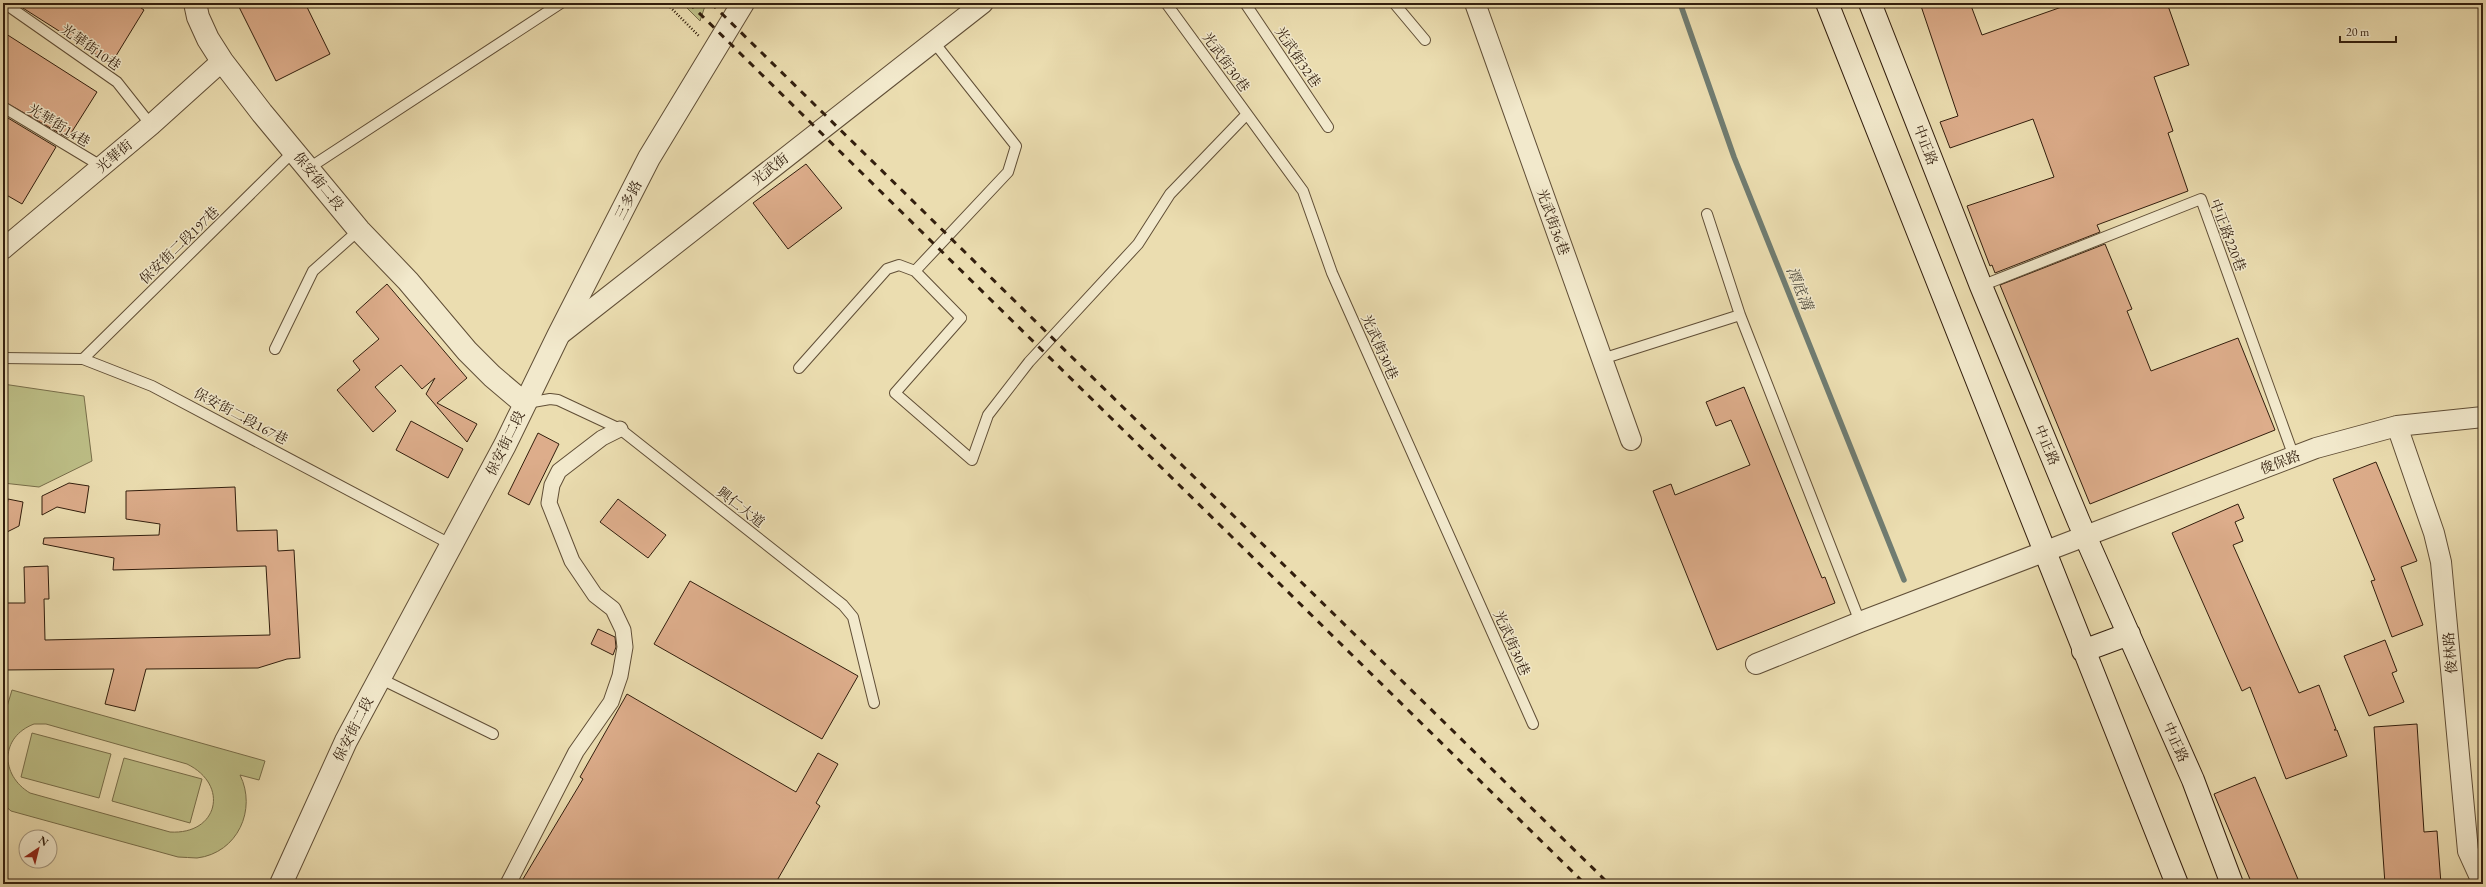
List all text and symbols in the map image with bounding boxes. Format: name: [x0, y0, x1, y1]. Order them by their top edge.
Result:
scale bar: [2340, 18, 2396, 44]
street label: 光華街10巷: [57, 20, 125, 74]
street label: 光武街32巷: [1271, 23, 1325, 91]
text: 20 m: [2346, 24, 2370, 40]
street label: 光武街30巷: [1198, 29, 1254, 95]
street label: 光華街14巷: [25, 99, 93, 151]
street label: 中正路: [1910, 122, 1942, 168]
street label: 光華街: [92, 136, 136, 176]
street label: 保安街二段: [290, 148, 348, 214]
street label: 光武街: [748, 149, 792, 189]
street label: 三多路: [610, 177, 646, 223]
street label: 光武街36巷: [1533, 186, 1573, 258]
street label: 中正路220巷: [2206, 196, 2250, 274]
street label: 保安街二段197巷: [135, 202, 223, 288]
water label: 潭底溝: [1783, 264, 1818, 314]
street label: 光武街30巷: [1358, 312, 1402, 382]
street label: 保安街二段167巷: [191, 384, 291, 448]
street label: 保安街二段: [482, 408, 528, 478]
street label: 中正路: [2031, 422, 2063, 468]
street label: 俊保路: [2257, 446, 2303, 478]
street label: 興仁大道: [713, 483, 769, 531]
street label: 光武街30巷: [1490, 608, 1534, 678]
street label: 俊林路: [2439, 631, 2461, 675]
street label: 保安街二段: [329, 694, 377, 764]
street label: 中正路: [2159, 719, 2193, 765]
north arrow: [18, 829, 58, 869]
text: N: [36, 833, 51, 849]

